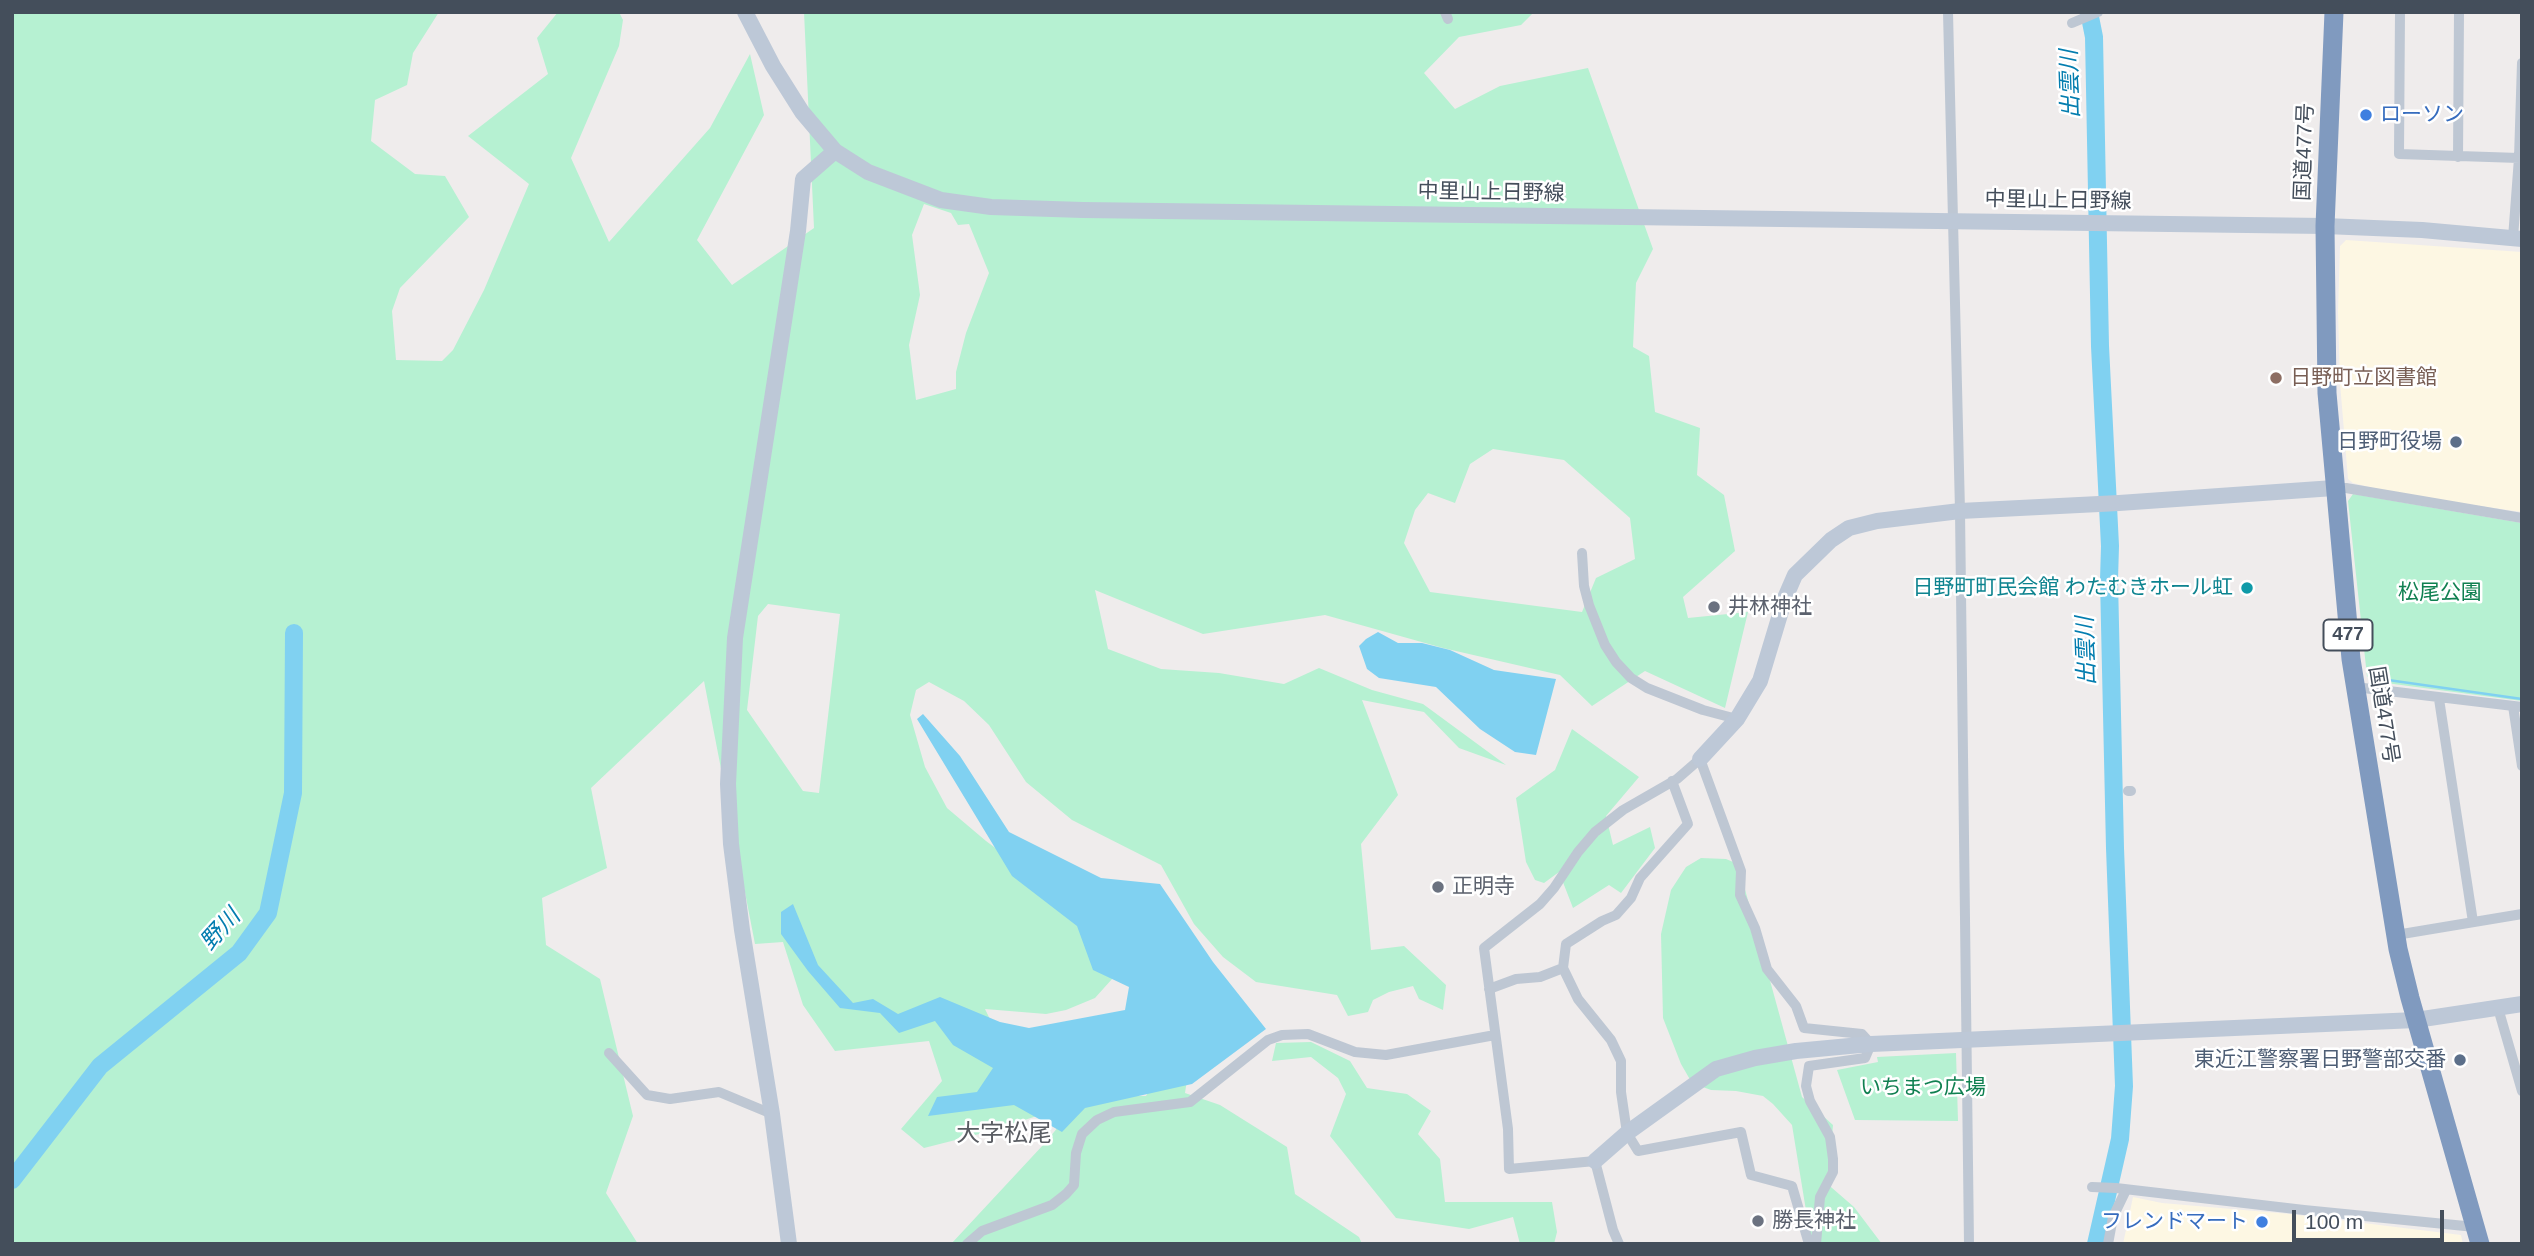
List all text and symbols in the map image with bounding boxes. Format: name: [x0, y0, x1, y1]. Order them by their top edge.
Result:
water label: 出雲川: [2056, 49, 2086, 119]
place label: ローソン: [2380, 102, 2464, 128]
street label: 国道477号: [2291, 103, 2319, 201]
marker: ローソン: [2358, 107, 2374, 123]
street label: 中里山上日野線: [1417, 179, 1565, 207]
street label: 中里山上日野線: [1984, 187, 2132, 215]
place label: 日野町立図書館: [2290, 365, 2437, 391]
marker: 日野町立図書館: [2268, 370, 2284, 386]
place label: 日野町役場: [2337, 429, 2442, 455]
marker: 日野町役場: [2448, 434, 2464, 450]
place label: 日野町町民会館 わたむきホール虹: [1912, 575, 2233, 601]
marker: 日野町町民会館 わたむきホール虹: [2239, 580, 2255, 596]
park label: 松尾公園: [2398, 580, 2482, 606]
place label: 井林神社: [1728, 594, 1812, 620]
marker: 井林神社: [1706, 599, 1722, 615]
water label: 出雲川: [2072, 616, 2102, 686]
road number: 477: [2324, 620, 2372, 650]
street label: 国道477号: [2363, 665, 2403, 765]
place label: 正明寺: [1452, 874, 1515, 900]
marker: 正明寺: [1430, 879, 1446, 895]
water label: 野川: [195, 904, 247, 956]
place label: 東近江警察署日野警部交番: [2194, 1047, 2446, 1073]
marker: 東近江警察署日野警部交番: [2452, 1052, 2468, 1068]
park label: いちまつ広場: [1860, 1075, 1986, 1101]
district label: 大字松尾: [956, 1120, 1052, 1148]
scale bar: [2296, 1196, 2448, 1240]
place label: 勝長神社: [1772, 1208, 1856, 1234]
place label: フレンドマート: [2101, 1209, 2248, 1235]
text: 100 m: [2305, 1210, 2363, 1233]
marker: 勝長神社: [1750, 1213, 1766, 1229]
marker: フレンドマート: [2254, 1214, 2270, 1230]

